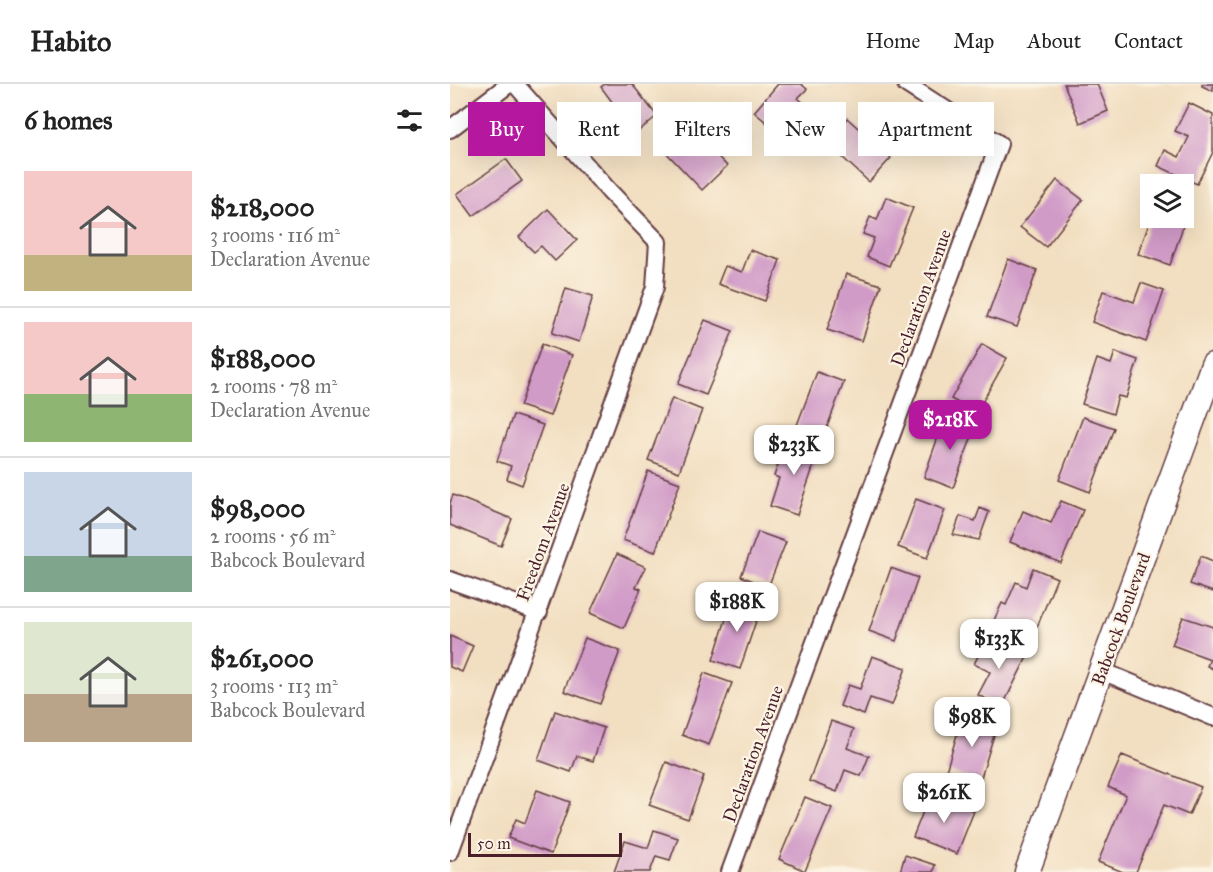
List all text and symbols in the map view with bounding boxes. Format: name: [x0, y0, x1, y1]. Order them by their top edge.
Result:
text: Habito: [30, 24, 111, 59]
text: Home: [865, 28, 920, 54]
text: Map: [953, 28, 994, 54]
text: About: [1027, 28, 1081, 54]
text: Contact: [1114, 28, 1183, 54]
chip: Buy: [468, 102, 545, 156]
chip: Rent: [557, 102, 641, 156]
chip: Filters: [653, 102, 752, 156]
chip: New: [764, 102, 846, 156]
chip: Apartment: [858, 102, 994, 156]
text: 6 homes: [24, 104, 113, 136]
icon: filters: [393, 104, 426, 137]
map controls: [1140, 174, 1194, 228]
button: layers: [1140, 174, 1194, 228]
text: $218,000: [210, 191, 315, 223]
icon: home: [72, 195, 144, 267]
text: 3 rooms · 116 m²: [210, 223, 340, 247]
street label: Declaration Avenue: [886, 226, 956, 370]
text: Declaration Avenue: [210, 247, 370, 271]
text: $188,000: [210, 342, 316, 374]
icon: home: [72, 346, 144, 418]
text: 2 rooms · 78 m²: [210, 374, 337, 398]
text: Declaration Avenue: [210, 398, 370, 422]
pin: $218K: [908, 400, 992, 451]
text: $218K: [923, 407, 977, 431]
pin: $233K: [752, 425, 836, 476]
text: $233K: [768, 432, 820, 456]
street label: Freedom Avenue: [511, 480, 575, 604]
text: $98,000: [210, 492, 306, 524]
icon: home: [72, 496, 144, 568]
text: 2 rooms · 56 m²: [210, 524, 336, 548]
text: Babcock Boulevard: [210, 548, 365, 572]
street label: Babcock Boulevard: [1087, 550, 1155, 688]
pin: $188K: [695, 582, 779, 633]
text: $188K: [709, 589, 765, 613]
pin: $133K: [957, 619, 1041, 670]
text: $133K: [974, 626, 1024, 650]
text: $261,000: [210, 642, 314, 674]
icon: home: [72, 646, 144, 718]
text: 3 rooms · 113 m²: [210, 674, 338, 698]
street label: Declaration Avenue: [718, 682, 788, 826]
pin: $98K: [936, 697, 1008, 748]
text: Babcock Boulevard: [210, 698, 365, 722]
text: $98K: [948, 704, 996, 728]
pin: $261K: [902, 773, 986, 824]
text: $261K: [917, 780, 971, 804]
scale bar: [468, 830, 622, 858]
text: 50 m: [477, 834, 511, 853]

